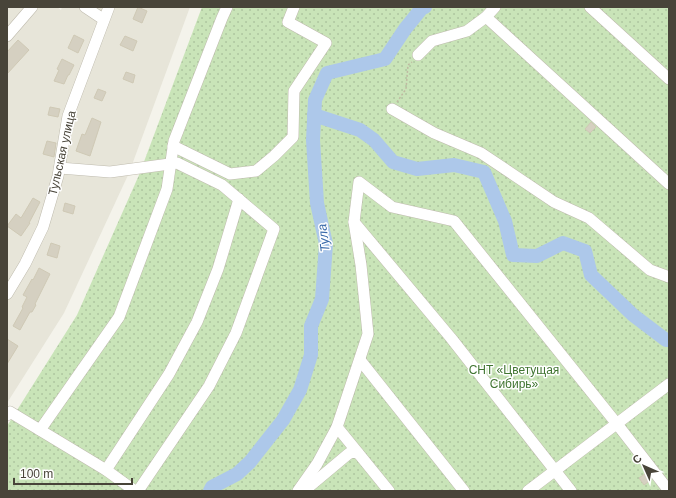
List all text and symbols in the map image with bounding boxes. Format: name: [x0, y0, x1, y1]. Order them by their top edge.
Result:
street label: Тульская улица: [45, 109, 79, 197]
water label: Тула: [314, 223, 333, 253]
park label: СНТ «Цветущая Сибирь»: [469, 363, 559, 391]
north arrow: [624, 446, 664, 486]
text: С: [630, 452, 644, 466]
scale bar: [14, 460, 132, 486]
text: 100 m: [20, 467, 53, 481]

